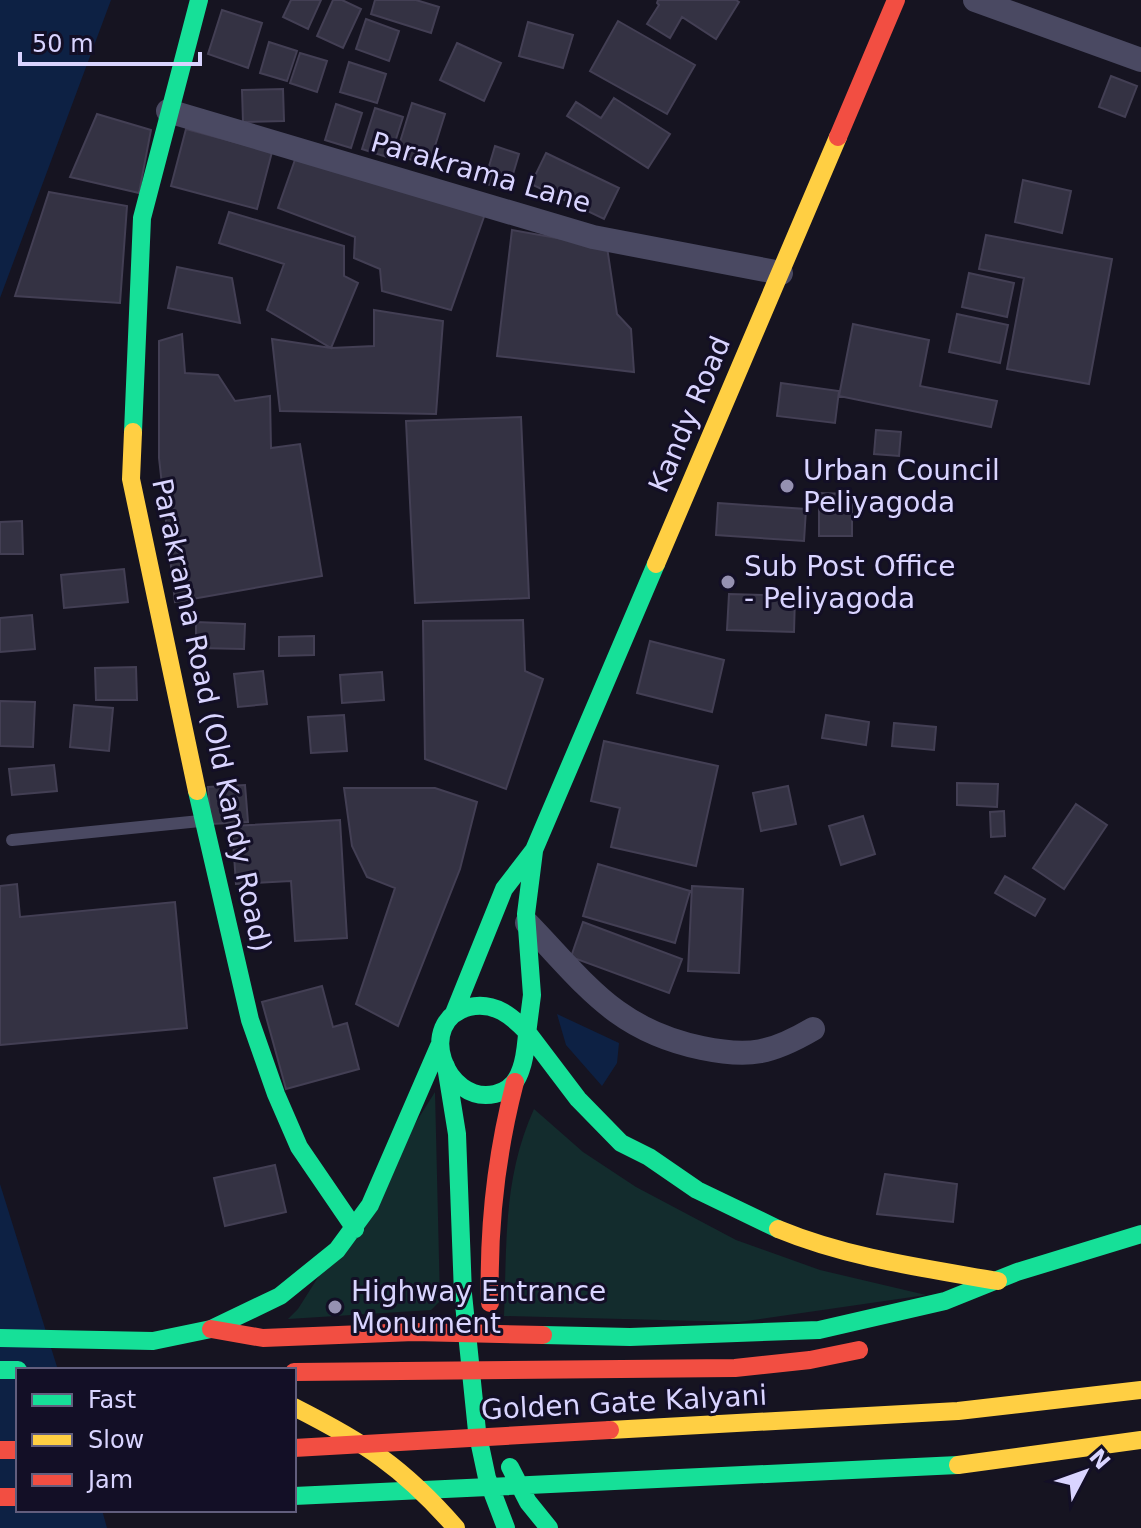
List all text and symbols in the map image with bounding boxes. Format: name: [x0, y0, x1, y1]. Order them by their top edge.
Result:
scale bar: [20, 16, 200, 66]
text: 50 m: [32, 30, 94, 58]
street label: Parakrama Lane: [367, 125, 595, 220]
street label: Kandy Road: [642, 331, 737, 497]
place label: Urban Council Peliyagoda: [803, 454, 1000, 519]
street label: Parakrama Road (Old Kandy Road): [145, 475, 278, 955]
marker: Urban Council Peliyagoda: [778, 477, 796, 495]
place label: Sub Post Office - Peliyagoda: [744, 550, 955, 615]
marker: Sub Post Office - Peliyagoda: [719, 573, 737, 591]
place label: Highway Entrance Monument: [351, 1275, 606, 1340]
marker: Highway Entrance Monument: [326, 1298, 344, 1316]
legend: [16, 1368, 296, 1512]
street label: Golden Gate Kalyani: [480, 1379, 768, 1426]
text: Fast: [88, 1386, 136, 1414]
text: Slow: [88, 1426, 144, 1454]
north arrow: [1045, 1432, 1125, 1512]
text: N: [1084, 1444, 1115, 1474]
text: Jam: [86, 1466, 133, 1494]

